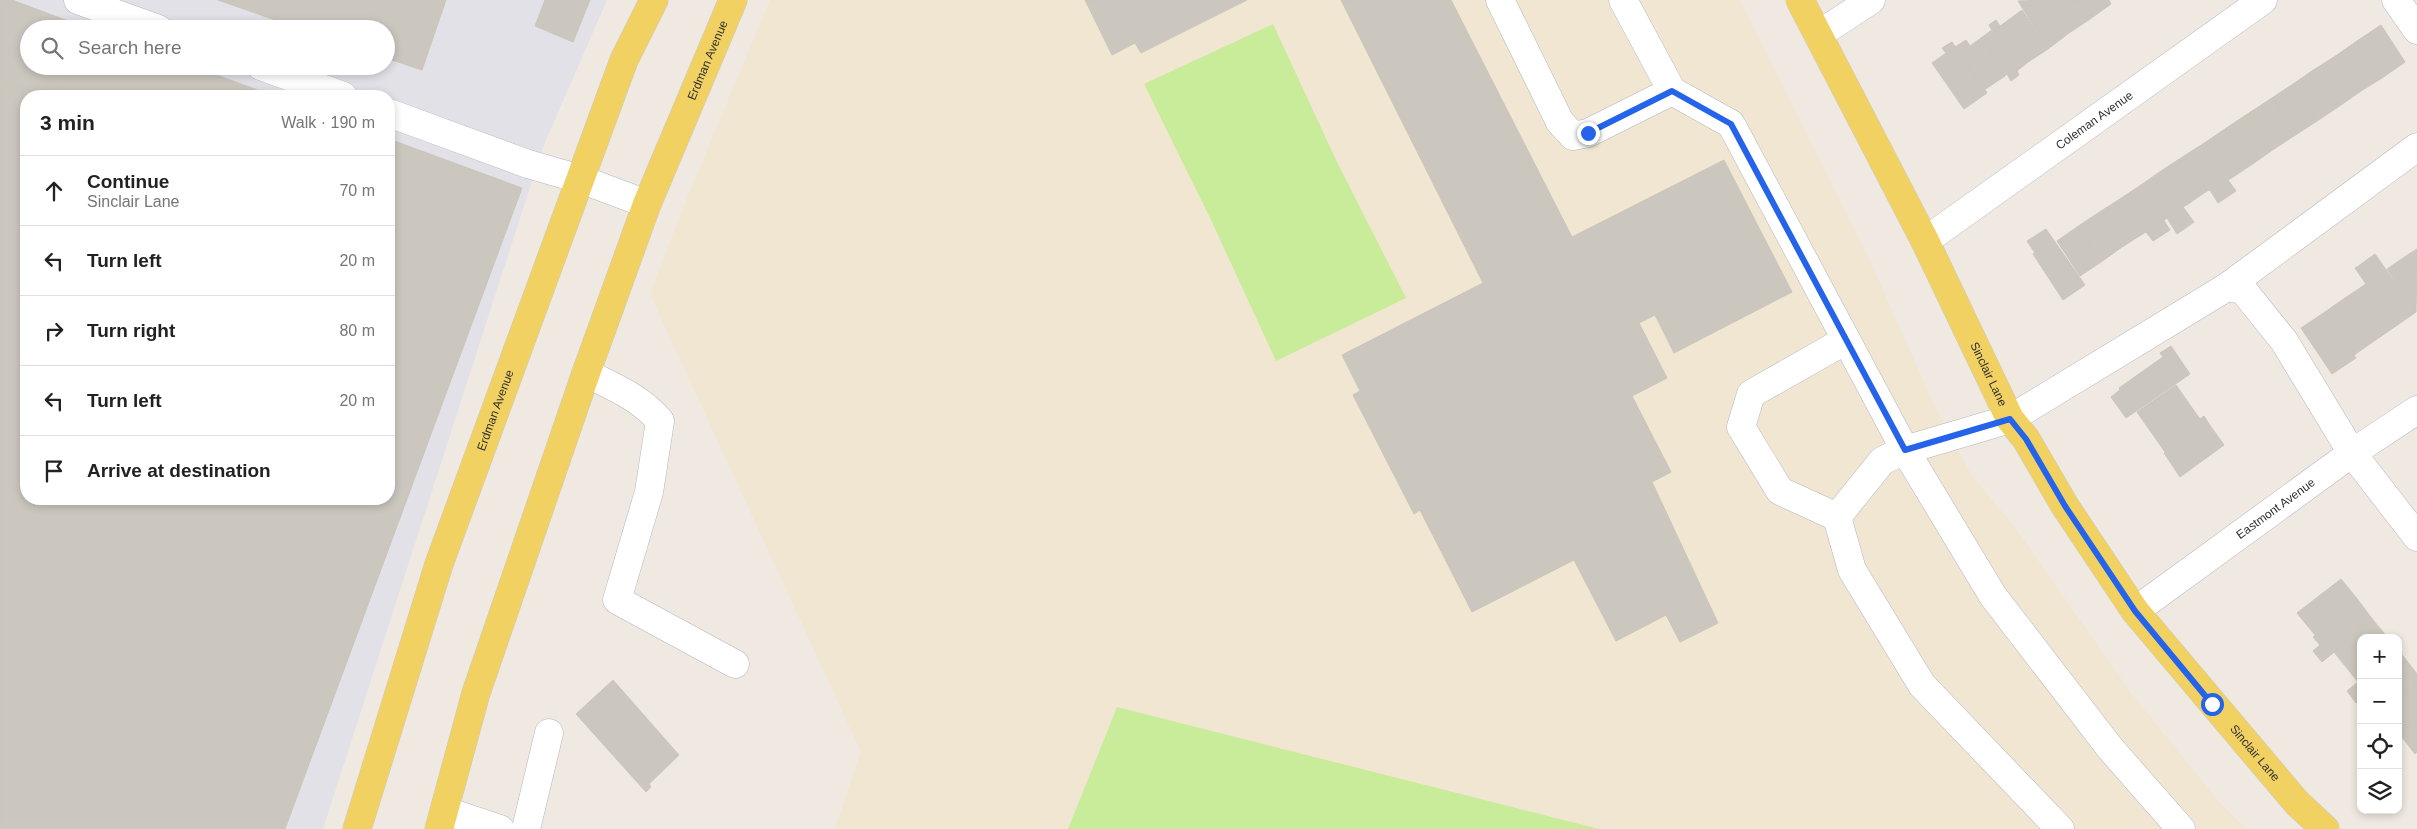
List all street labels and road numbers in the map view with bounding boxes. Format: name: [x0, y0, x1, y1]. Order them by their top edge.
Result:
street label: Erdman Avenue: [685, 18, 731, 102]
street label: Coleman Avenue: [2053, 88, 2136, 152]
street label: Sinclair Lane: [1967, 340, 2010, 409]
street label: Erdman Avenue: [474, 368, 517, 453]
street label: Eastmont Avenue: [2234, 475, 2318, 542]
street label: Sinclair Lane: [2227, 722, 2283, 784]

